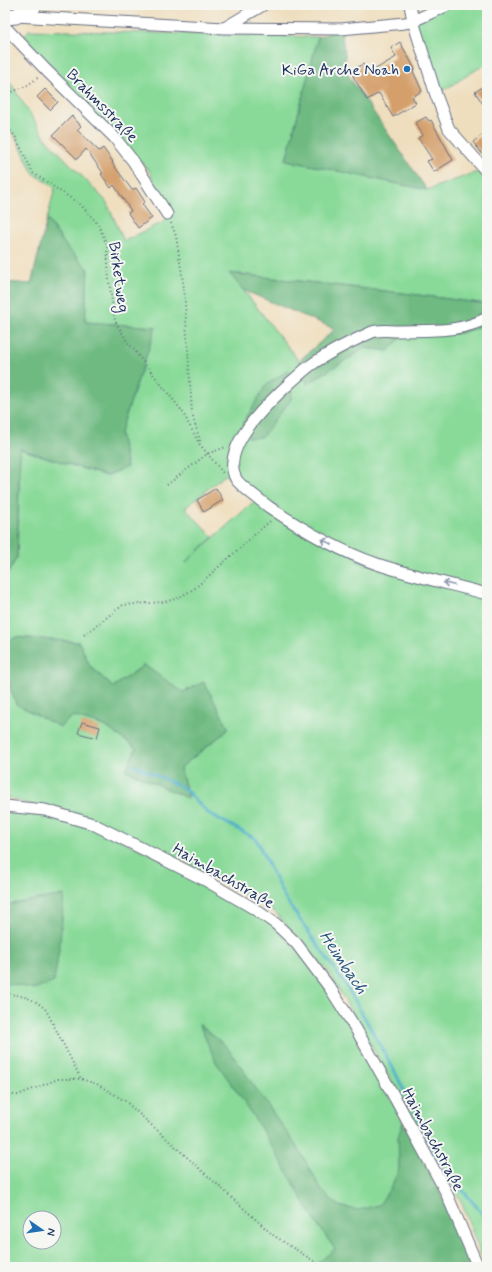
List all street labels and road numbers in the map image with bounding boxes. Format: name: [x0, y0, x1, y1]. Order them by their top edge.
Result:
street label: Brahmsstraße: [61, 65, 142, 148]
street label: Birketweg: [102, 241, 134, 314]
street label: Haimbachstraße: [169, 839, 278, 914]
street label: Haimbachstraße: [397, 1084, 469, 1195]

